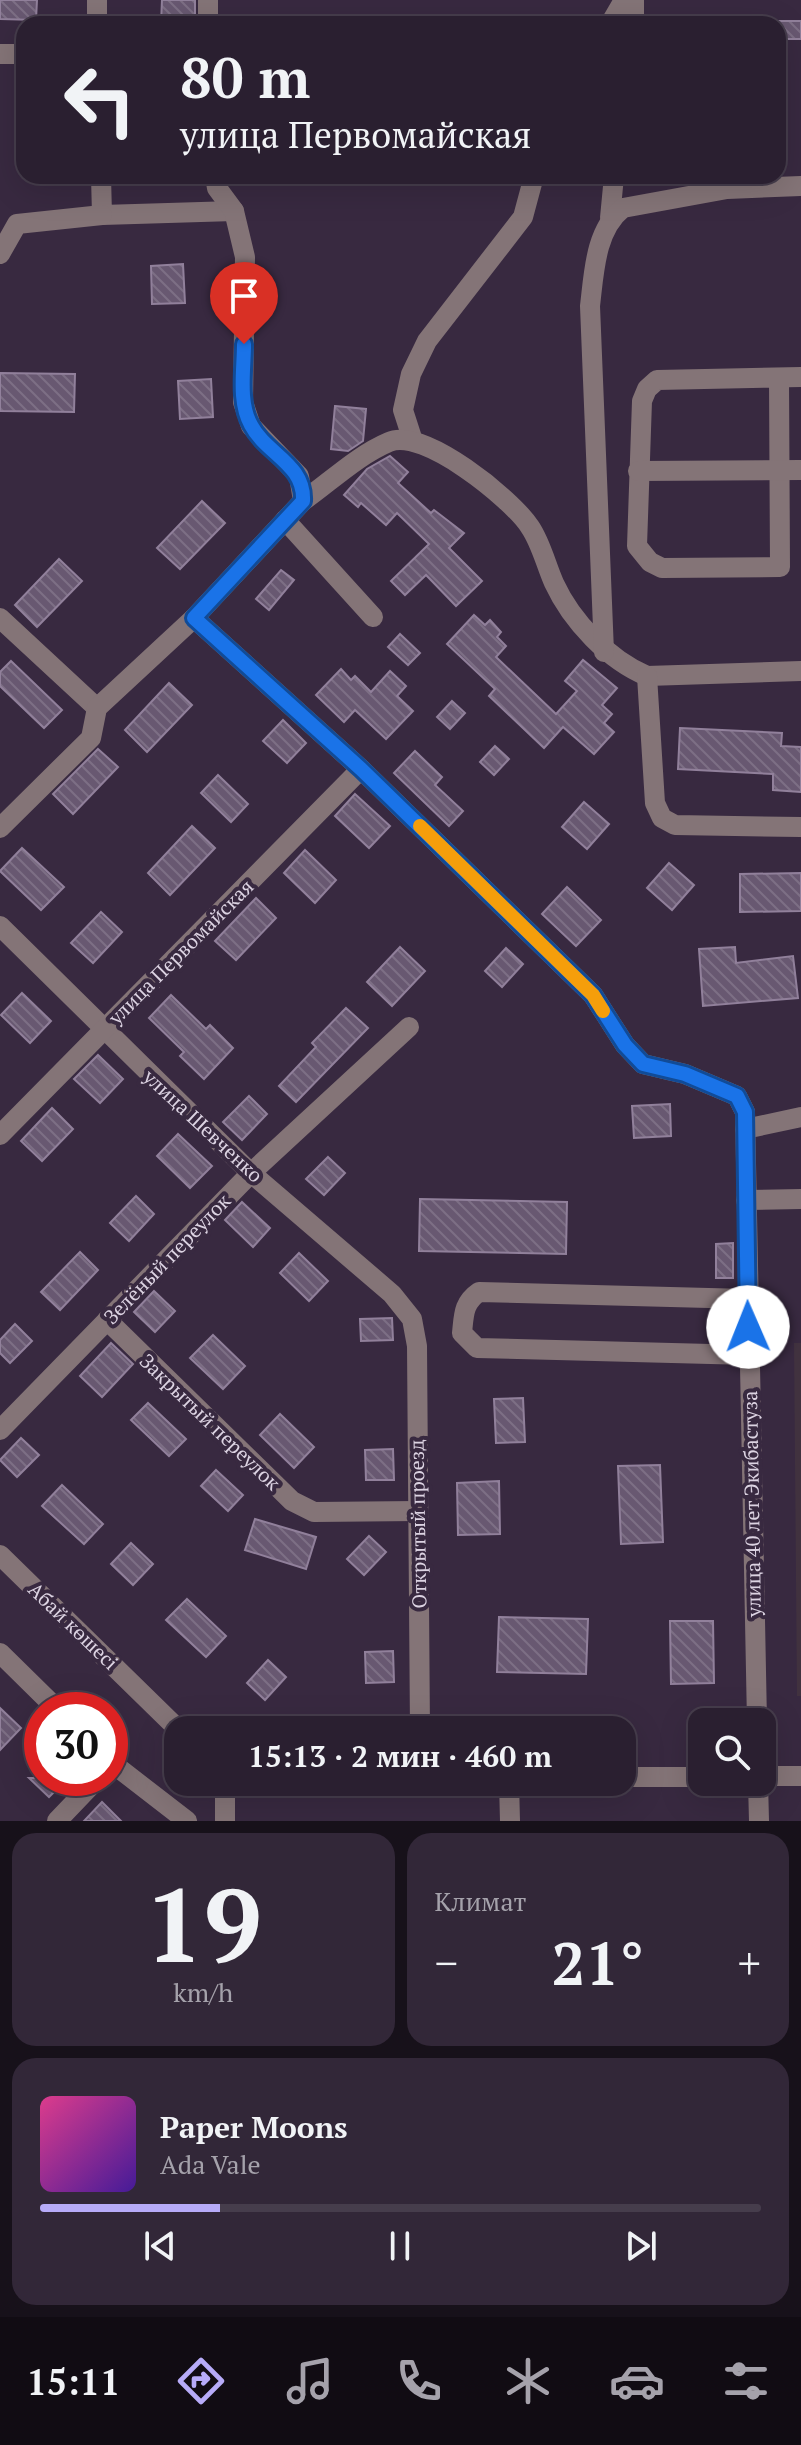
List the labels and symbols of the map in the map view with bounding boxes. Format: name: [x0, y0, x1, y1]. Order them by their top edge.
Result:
pin: [210, 262, 278, 344]
street label: улица Первомайская: [101, 873, 259, 1031]
street label: улица Шевченко: [137, 1062, 269, 1188]
street label: Зелёный переулок: [97, 1187, 236, 1330]
position arrow: [706, 1285, 790, 1369]
street label: Закрытый переулок: [134, 1347, 287, 1496]
street label: улица 40 лет Экибастуза: [736, 1391, 767, 1618]
street label: Открытый проезд: [403, 1439, 432, 1609]
street label: Абай көшесі: [22, 1576, 124, 1675]
speed limit sign: 30: [24, 1692, 128, 1796]

